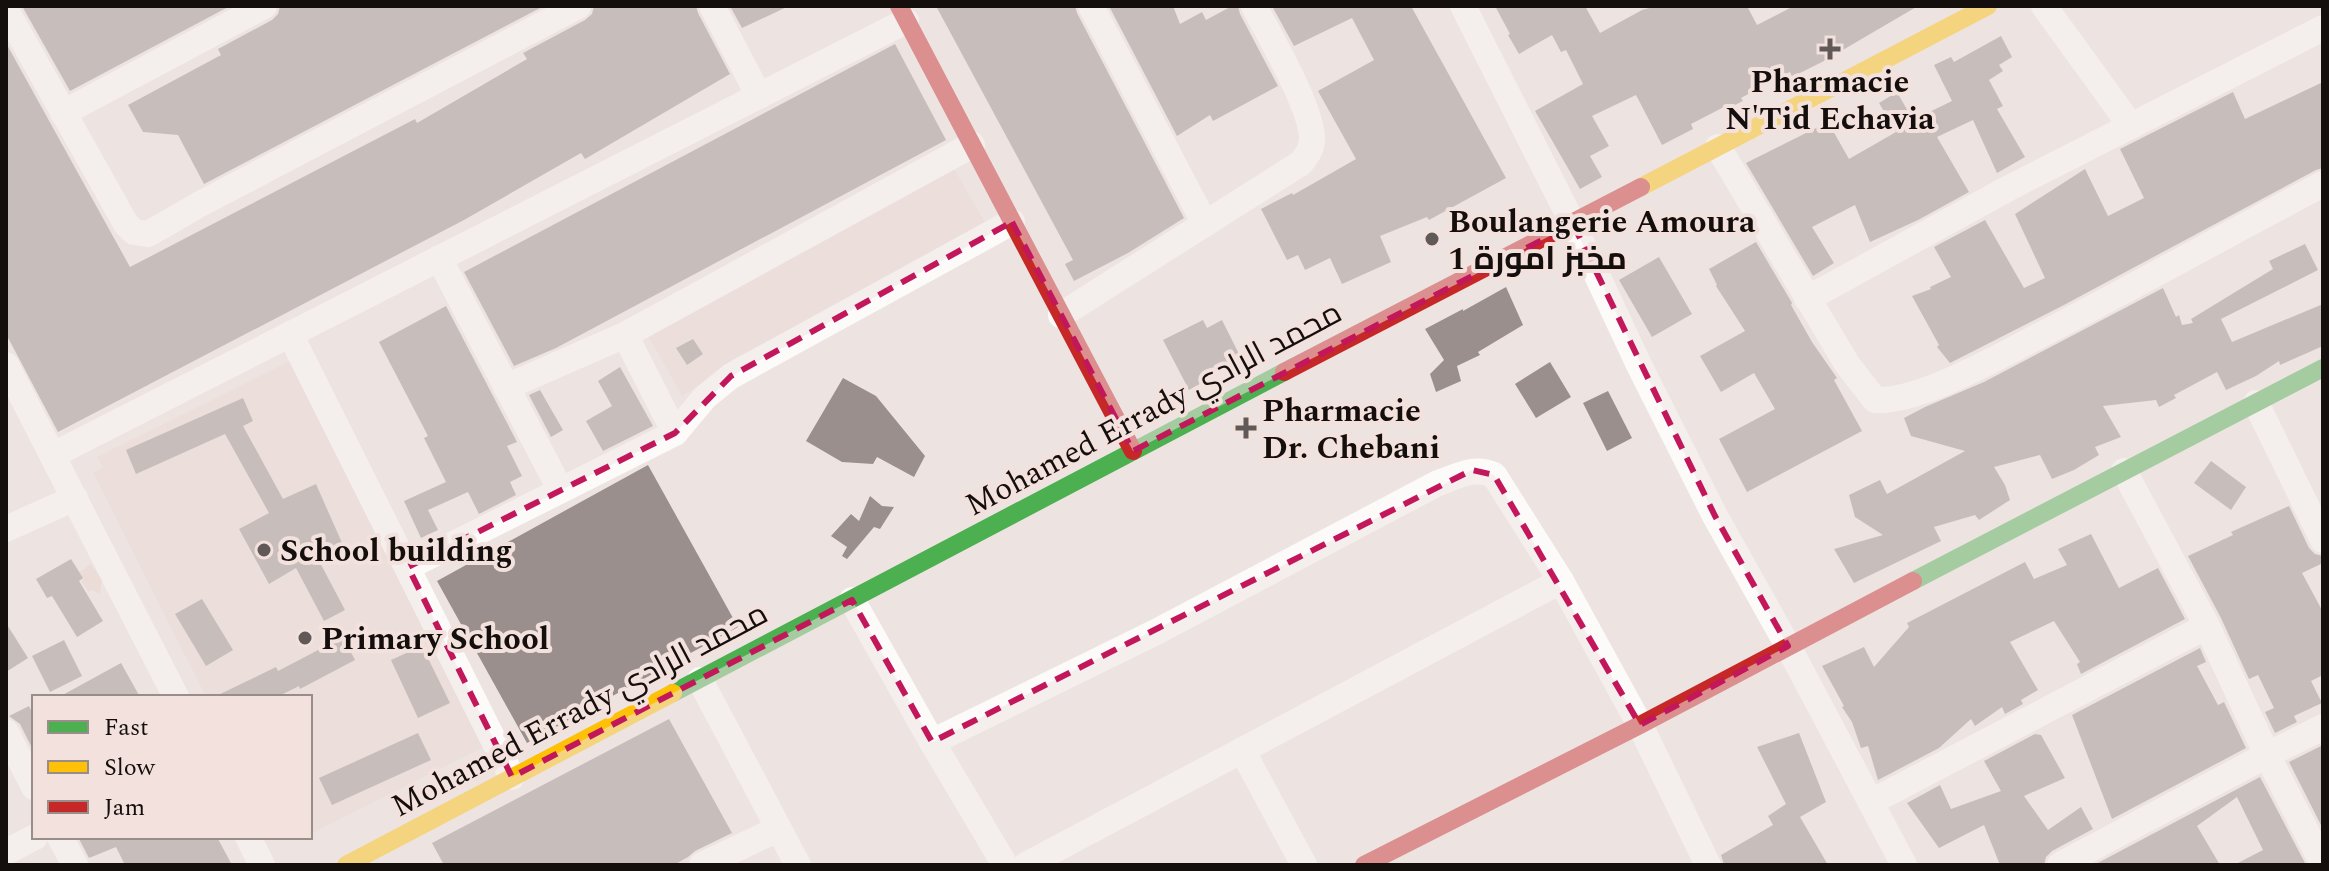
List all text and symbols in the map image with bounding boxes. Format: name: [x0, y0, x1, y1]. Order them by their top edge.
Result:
marker: Pharmacie N'Tid Echavia: [1821, 40, 1839, 58]
place label: Pharmacie N'Tid Echavia: [1725, 58, 1935, 144]
place label: Boulangerie Amoura 1 مخبز امورة: [1448, 198, 1756, 284]
marker: Boulangerie Amoura 1 مخبز امورة: [1423, 230, 1441, 248]
street label: Mohamed Errady محمد الرادي: [956, 289, 1351, 530]
place label: Pharmacie Dr. Chebani: [1262, 387, 1440, 473]
marker: Pharmacie Dr. Chebani: [1237, 419, 1255, 437]
place label: School building: [280, 527, 513, 576]
marker: School building: [255, 541, 273, 559]
street label: Mohamed Errady محمد الرادي: [382, 590, 777, 831]
place label: Primary School: [321, 615, 549, 664]
marker: Primary School: [296, 629, 314, 647]
legend: [32, 695, 312, 839]
text: Fast: [104, 710, 149, 746]
text: Slow: [104, 750, 156, 786]
text: Jam: [104, 790, 145, 826]

